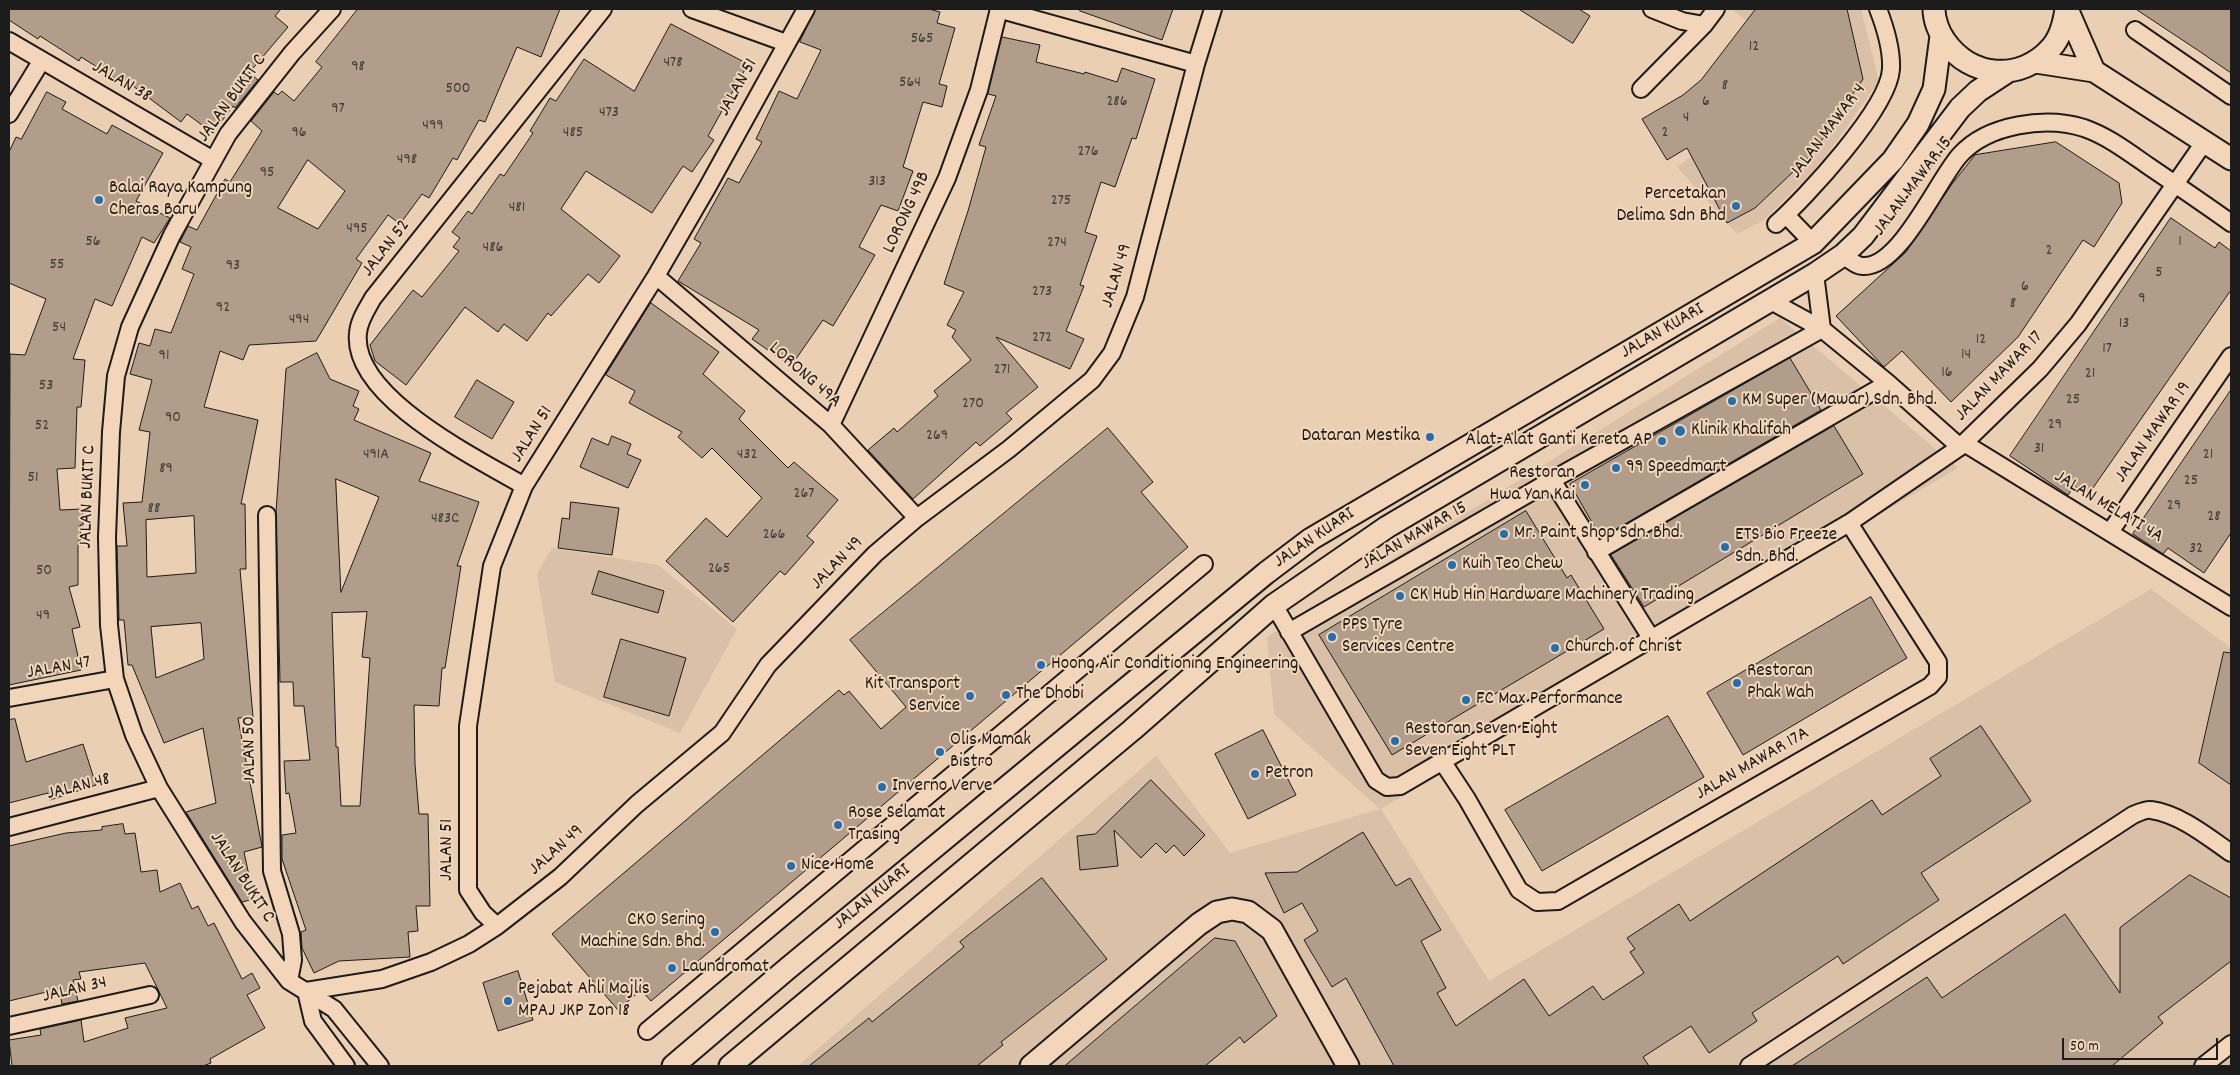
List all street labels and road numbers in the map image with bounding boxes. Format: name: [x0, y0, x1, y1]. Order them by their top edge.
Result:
street label: JALAN BUKIT C: [193, 50, 273, 148]
street label: JALAN 51: [714, 55, 764, 121]
street label: JALAN 38: [87, 57, 155, 109]
street label: JALAN MAWAR 4: [1786, 80, 1872, 184]
street label: JALAN MAWAR 15: [1869, 133, 1959, 241]
street label: LORONG 49B: [879, 168, 937, 258]
street label: JALAN 52: [358, 216, 416, 282]
street label: JALAN 49: [1097, 241, 1139, 311]
street label: JALAN KUARI: [1617, 299, 1709, 365]
street label: JALAN MAWAR 17: [1951, 327, 2049, 427]
street label: LORONG 49A: [763, 338, 845, 414]
street label: JALAN MAWAR 19: [2111, 378, 2197, 488]
street label: JALAN 51: [507, 403, 559, 467]
street label: JALAN BUKIT C: [76, 445, 102, 549]
street label: JALAN MELATI 4A: [2049, 467, 2167, 549]
street label: JALAN MAWAR 15: [1358, 497, 1472, 577]
street label: JALAN KUARI: [1270, 504, 1360, 574]
street label: JALAN 49: [807, 532, 869, 596]
street label: JALAN 47: [25, 652, 93, 686]
street label: JALAN 50: [239, 716, 263, 784]
street label: JALAN MAWAR 17A: [1692, 723, 1814, 807]
street label: JALAN 48: [45, 769, 113, 807]
street label: JALAN 51: [437, 819, 459, 881]
street label: JALAN 49: [525, 821, 589, 881]
street label: JALAN BUKIT C: [203, 828, 279, 928]
street label: JALAN KUARI: [830, 860, 916, 936]
street label: JALAN 34: [41, 973, 109, 1009]

